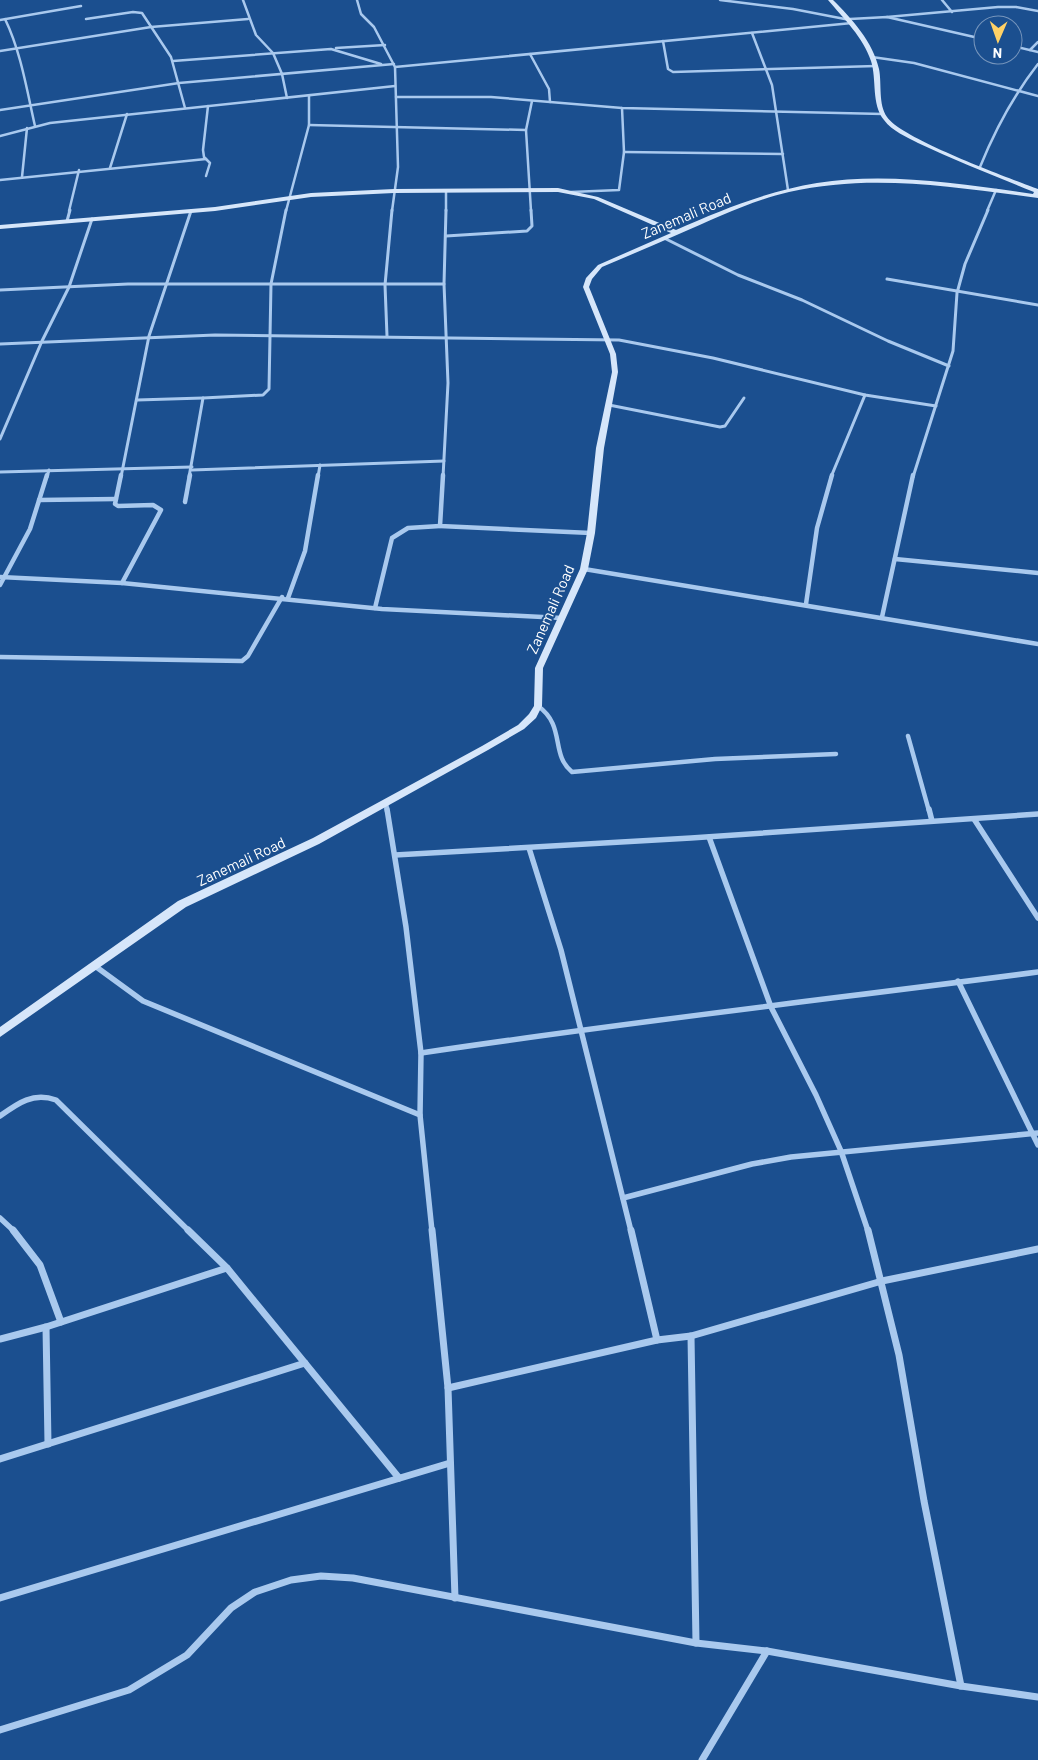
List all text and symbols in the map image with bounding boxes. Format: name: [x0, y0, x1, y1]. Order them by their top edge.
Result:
north arrow: [973, 15, 1023, 65]
text: N: [993, 45, 1002, 62]
street label: Zanemali Road: [639, 188, 733, 242]
street label: Zanemali Road: [522, 562, 578, 656]
street label: Zanemali Road: [194, 833, 288, 889]

